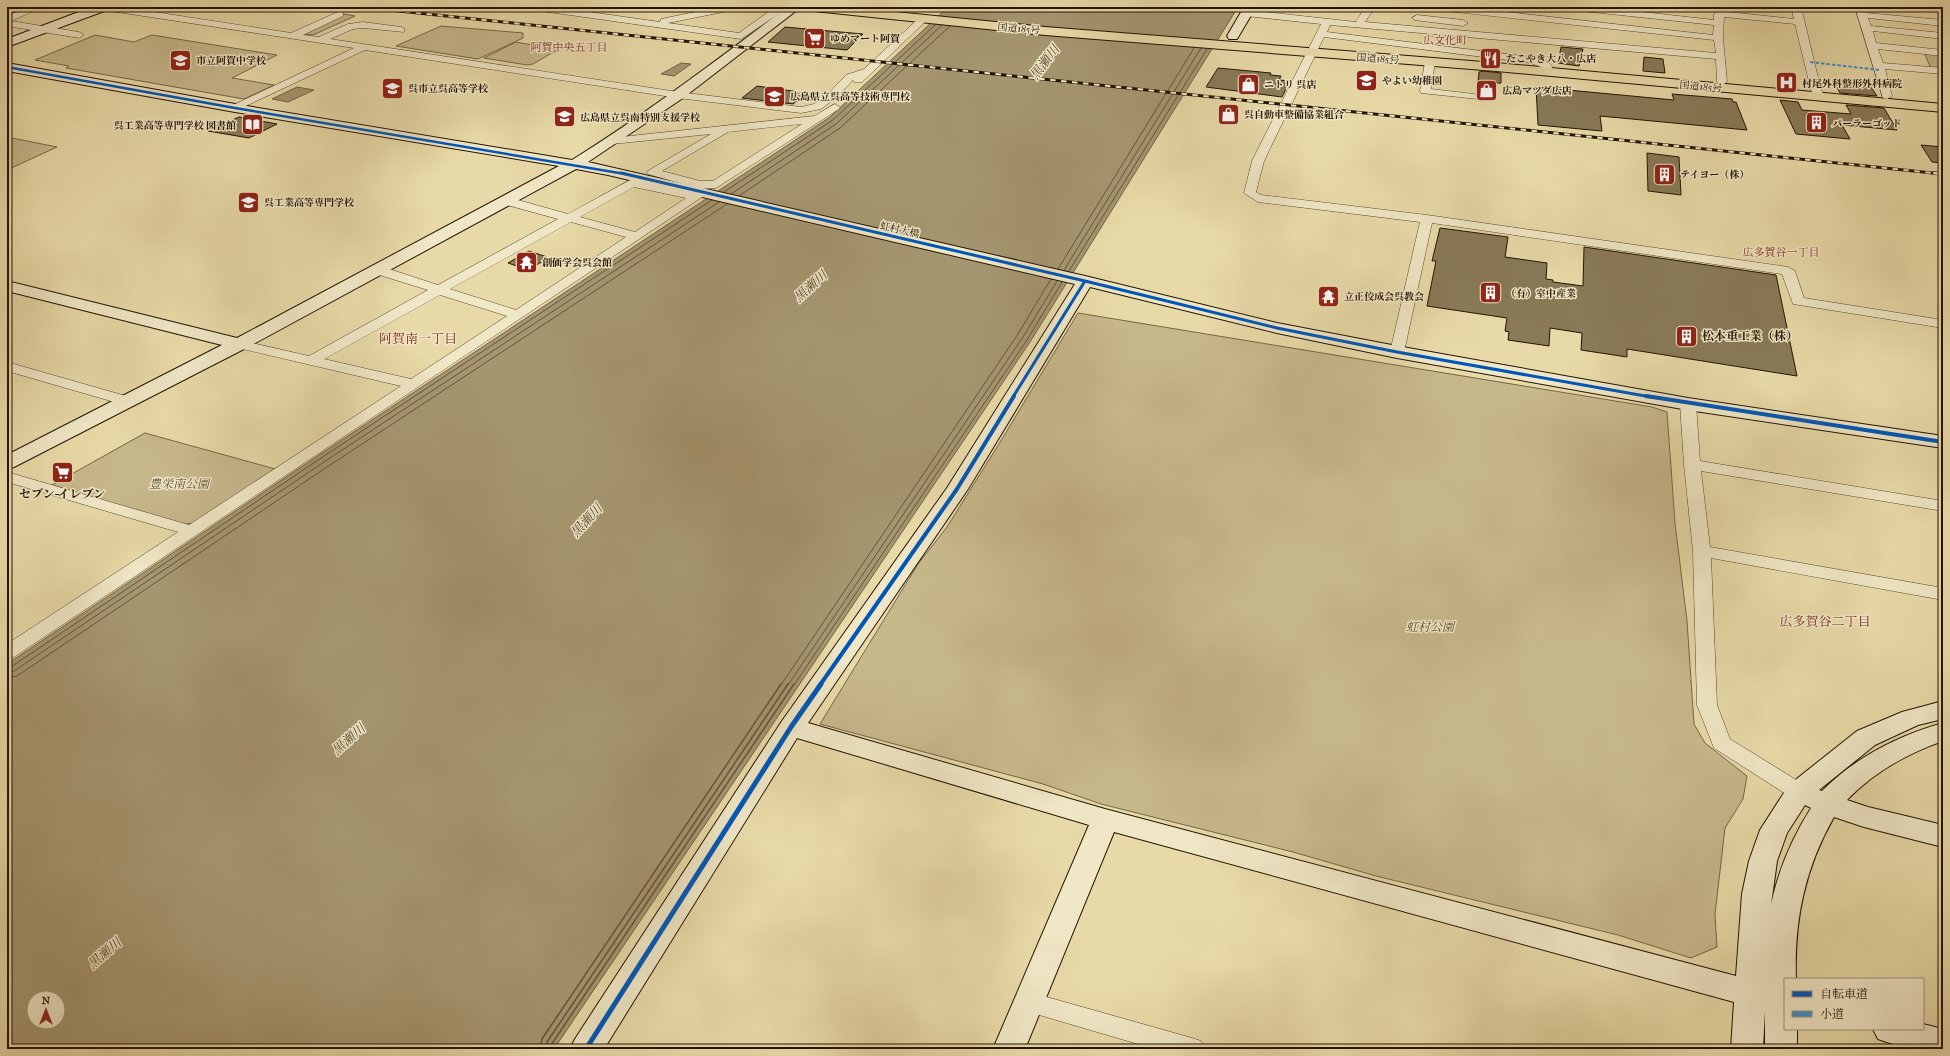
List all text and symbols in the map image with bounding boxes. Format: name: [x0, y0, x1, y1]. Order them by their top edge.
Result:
street label: 国道185号: [997, 21, 1041, 37]
supermarket icon: ゆめマート阿賀: [802, 25, 828, 51]
place label: ゆめマート阿賀: [830, 33, 900, 45]
district label: 広文化町: [1423, 34, 1467, 47]
district label: 阿賀中央五丁目: [531, 41, 608, 54]
water label: 黒瀬川: [1027, 41, 1063, 82]
restaurant icon: たこやき大八・広店: [1478, 45, 1504, 71]
school or university icon: 市立阿賀中学校: [167, 47, 193, 73]
street label: 国道185号: [1356, 52, 1400, 66]
place label: たこやき大八・広店: [1506, 53, 1597, 65]
place label: 市立阿賀中学校: [196, 55, 266, 67]
school or university icon: やよい幼稚園: [1354, 67, 1380, 93]
hospital icon: 村尾外科整形外科病院: [1774, 70, 1800, 96]
shop icon: ニトリ 呉店: [1235, 71, 1261, 97]
school or university icon: 呉市立呉高等学校: [380, 75, 406, 101]
place label: やよい幼稚園: [1382, 75, 1442, 87]
shop icon: 広島マツダ広店: [1474, 77, 1500, 103]
place label: 村尾外科整形外科病院: [1802, 78, 1902, 90]
place label: ニトリ 呉店: [1264, 79, 1317, 91]
street label: 国道185号: [1679, 79, 1723, 95]
place label: 呉市立呉高等学校: [408, 83, 488, 95]
school or university icon: 広島県立呉高等技術専門校: [761, 83, 787, 109]
place label: 広島マツダ広店: [1502, 85, 1573, 97]
place label: 広島県立呉高等技術専門校: [790, 91, 910, 103]
shop icon: 呉自動車整備協業組合: [1216, 101, 1242, 127]
school or university icon: 広島県立呉南特別支援学校: [552, 104, 578, 130]
place label: 呉自動車整備協業組合: [1244, 109, 1344, 121]
building icon: パーラーゴッド: [1803, 110, 1829, 136]
library icon: 呉工業高等専門学校 図書館: [239, 112, 265, 138]
place label: 広島県立呉南特別支援学校: [580, 112, 700, 124]
place label: パーラーゴッド: [1832, 118, 1902, 130]
place label: 呉工業高等専門学校 図書館: [114, 120, 236, 132]
building icon: テイヨー（株）: [1651, 161, 1677, 187]
place label: テイヨー（株）: [1680, 169, 1749, 181]
school or university icon: 呉工業高等専門学校: [235, 189, 261, 215]
place label: 呉工業高等専門学校: [264, 197, 354, 209]
street label: 虹村大橋: [879, 220, 921, 240]
district label: 広多賀谷一丁目: [1743, 246, 1820, 259]
temple icon: 創価学会呉会館: [513, 249, 539, 275]
place label: 創価学会呉会館: [542, 257, 612, 269]
water label: 黒瀬川: [791, 266, 831, 305]
building icon: （有）室中産業: [1478, 280, 1504, 306]
temple icon: 立正佼成会呉教会: [1315, 283, 1341, 309]
place label: （有）室中産業: [1506, 288, 1576, 300]
place label: 立正佼成会呉教会: [1344, 291, 1424, 303]
building icon: 松本重工業（株）: [1673, 323, 1699, 349]
place label: 松本重工業（株）: [1702, 329, 1798, 343]
district label: 阿賀南一丁目: [379, 331, 457, 346]
supermarket icon: セブン-イレブン: [49, 460, 75, 486]
park label: 豊栄南公園: [149, 477, 211, 491]
place label: セブン-イレブン: [19, 487, 105, 501]
water label: 黒瀬川: [568, 500, 607, 540]
district label: 広多賀谷二丁目: [1779, 614, 1871, 629]
park label: 虹村公園: [1406, 620, 1456, 634]
water label: 黒瀬川: [329, 719, 369, 758]
water label: 黒瀬川: [85, 934, 125, 972]
legend: [1784, 978, 1924, 1030]
text: 自転車道: [1820, 987, 1868, 1001]
north arrow: [26, 990, 66, 1030]
text: N: [42, 994, 51, 1007]
text: 小道: [1820, 1007, 1844, 1021]

